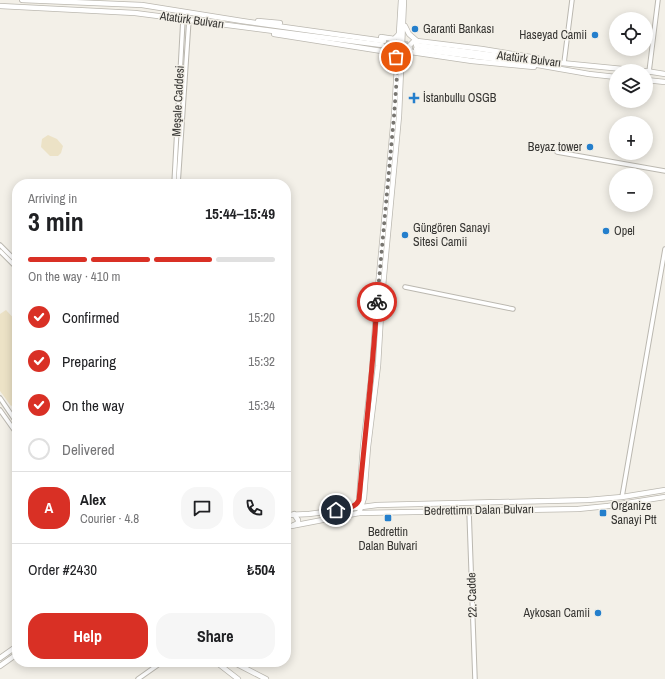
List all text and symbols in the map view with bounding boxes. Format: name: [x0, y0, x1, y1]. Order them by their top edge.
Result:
street label: Atatürk Bulvarı: [158, 7, 225, 32]
map controls: [609, 12, 653, 212]
button: locate: [609, 12, 653, 56]
place label: Garanti Bankası: [423, 21, 494, 37]
marker: Garanti Bankası: [410, 24, 420, 34]
place label: Haseyad Camii: [519, 27, 587, 43]
marker: Haseyad Camii: [590, 30, 600, 40]
pin: [379, 40, 413, 74]
icon: bag: [385, 46, 407, 68]
street label: Atatürk Bulvarı: [495, 47, 562, 71]
button: layers: [609, 64, 653, 108]
street label: Meşale Caddesi: [168, 65, 188, 137]
place label: İstanbullu OSGB: [423, 90, 497, 106]
marker: İstanbullu OSGB: [408, 92, 420, 104]
button: +: [609, 116, 653, 160]
place label: Beyaz tower: [528, 139, 583, 155]
marker: Beyaz tower: [585, 142, 595, 152]
button: −: [609, 168, 653, 212]
text: Arriving in: [28, 190, 77, 207]
text: 15:44–15:49: [205, 203, 275, 224]
text: 3 min: [28, 204, 84, 239]
place label: Güngören Sanayi Sitesi Camii: [413, 220, 490, 250]
place label: Opel: [614, 223, 635, 239]
marker: Opel: [601, 226, 611, 236]
marker: Güngören Sanayi Sitesi Camii: [400, 230, 410, 240]
text: On the way · 410 m: [28, 268, 120, 285]
courier: [357, 282, 397, 322]
icon: bike: [366, 291, 388, 313]
icon: check: [28, 306, 50, 328]
text: Confirmed: [62, 307, 119, 328]
text: 15:20: [248, 309, 275, 326]
icon: check: [28, 350, 50, 372]
text: Preparing: [62, 351, 116, 372]
text: 15:32: [248, 353, 275, 370]
icon: check: [28, 394, 50, 416]
text: On the way: [62, 395, 124, 416]
text: 15:34: [248, 397, 275, 414]
text: Delivered: [62, 439, 115, 460]
button: chat: [181, 487, 223, 529]
button: phone: [233, 487, 275, 529]
text: Alex: [80, 489, 106, 510]
pin: [319, 493, 353, 527]
text: A: [45, 497, 53, 518]
place label: Organize Sanayi Ptt: [611, 498, 657, 528]
icon: home: [325, 499, 347, 521]
street label: Bedrettimn Dalan Bulvarı: [424, 501, 534, 519]
marker: Organize Sanayi Ptt: [598, 508, 608, 518]
text: Courier · 4.8: [80, 510, 139, 527]
marker: Bedrettin Dalan Bulvari: [383, 513, 393, 523]
place label: Bedrettin Dalan Bulvari: [358, 524, 418, 554]
text: Order #2430: [28, 559, 97, 580]
text: ₺504: [247, 559, 275, 580]
street label: 22. Cadde: [463, 572, 481, 618]
place label: Aykosan Camii: [522, 605, 590, 621]
marker: Aykosan Camii: [593, 608, 603, 618]
button: Help: [28, 613, 148, 659]
button: Share: [156, 613, 275, 659]

